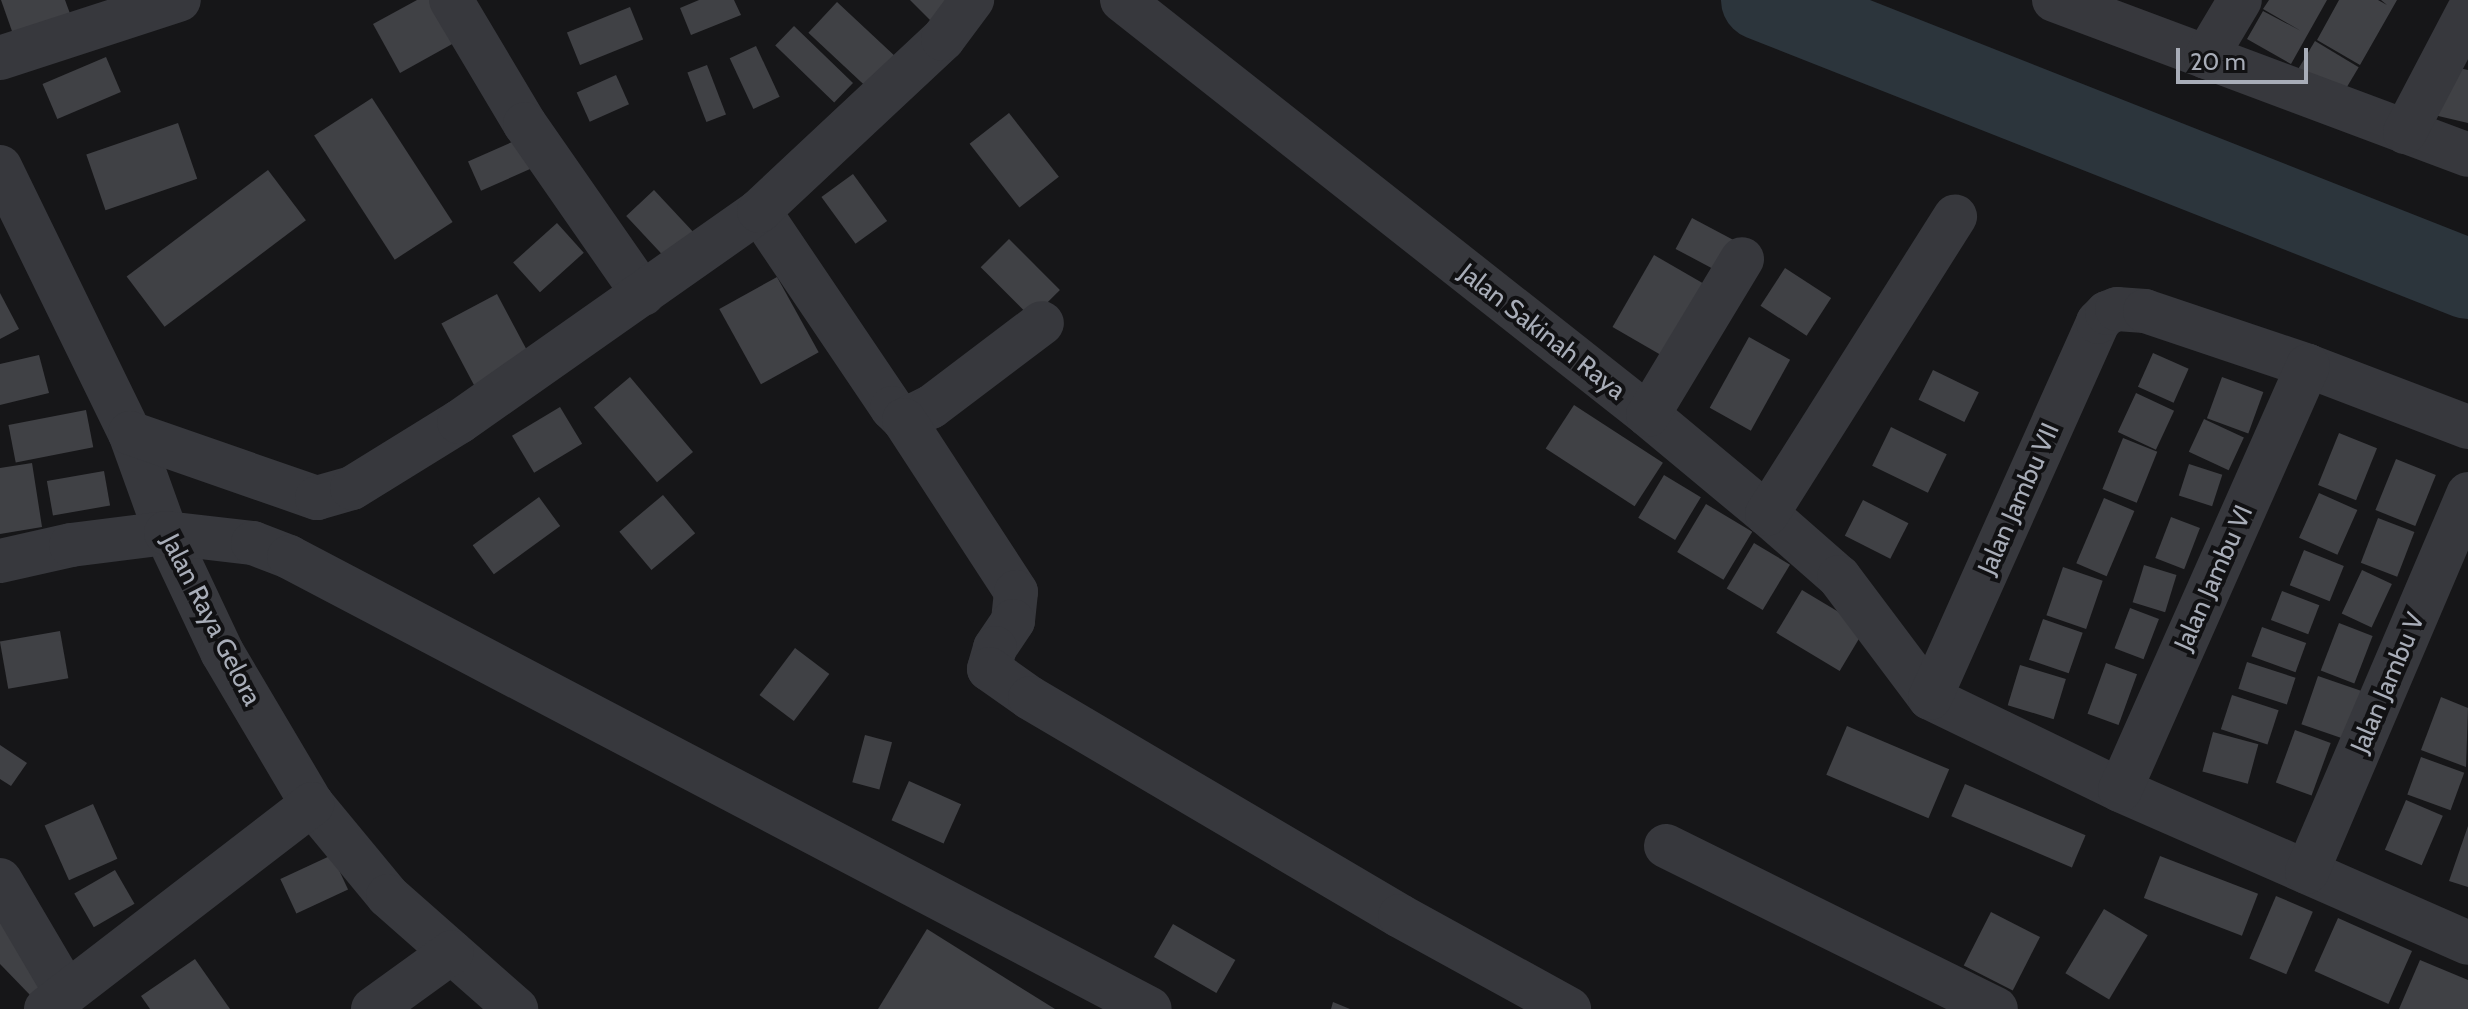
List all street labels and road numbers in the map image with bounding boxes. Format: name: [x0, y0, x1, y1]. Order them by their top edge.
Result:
street label: Jalan Sakinah Raya: [1453, 257, 1631, 407]
street label: Jalan Jambu VII: [1972, 418, 2066, 580]
street label: Jalan Jambu VI: [2168, 500, 2260, 656]
street label: Jalan Raya Gelora: [154, 529, 268, 711]
street label: Jalan Jambu V: [2344, 608, 2432, 758]

